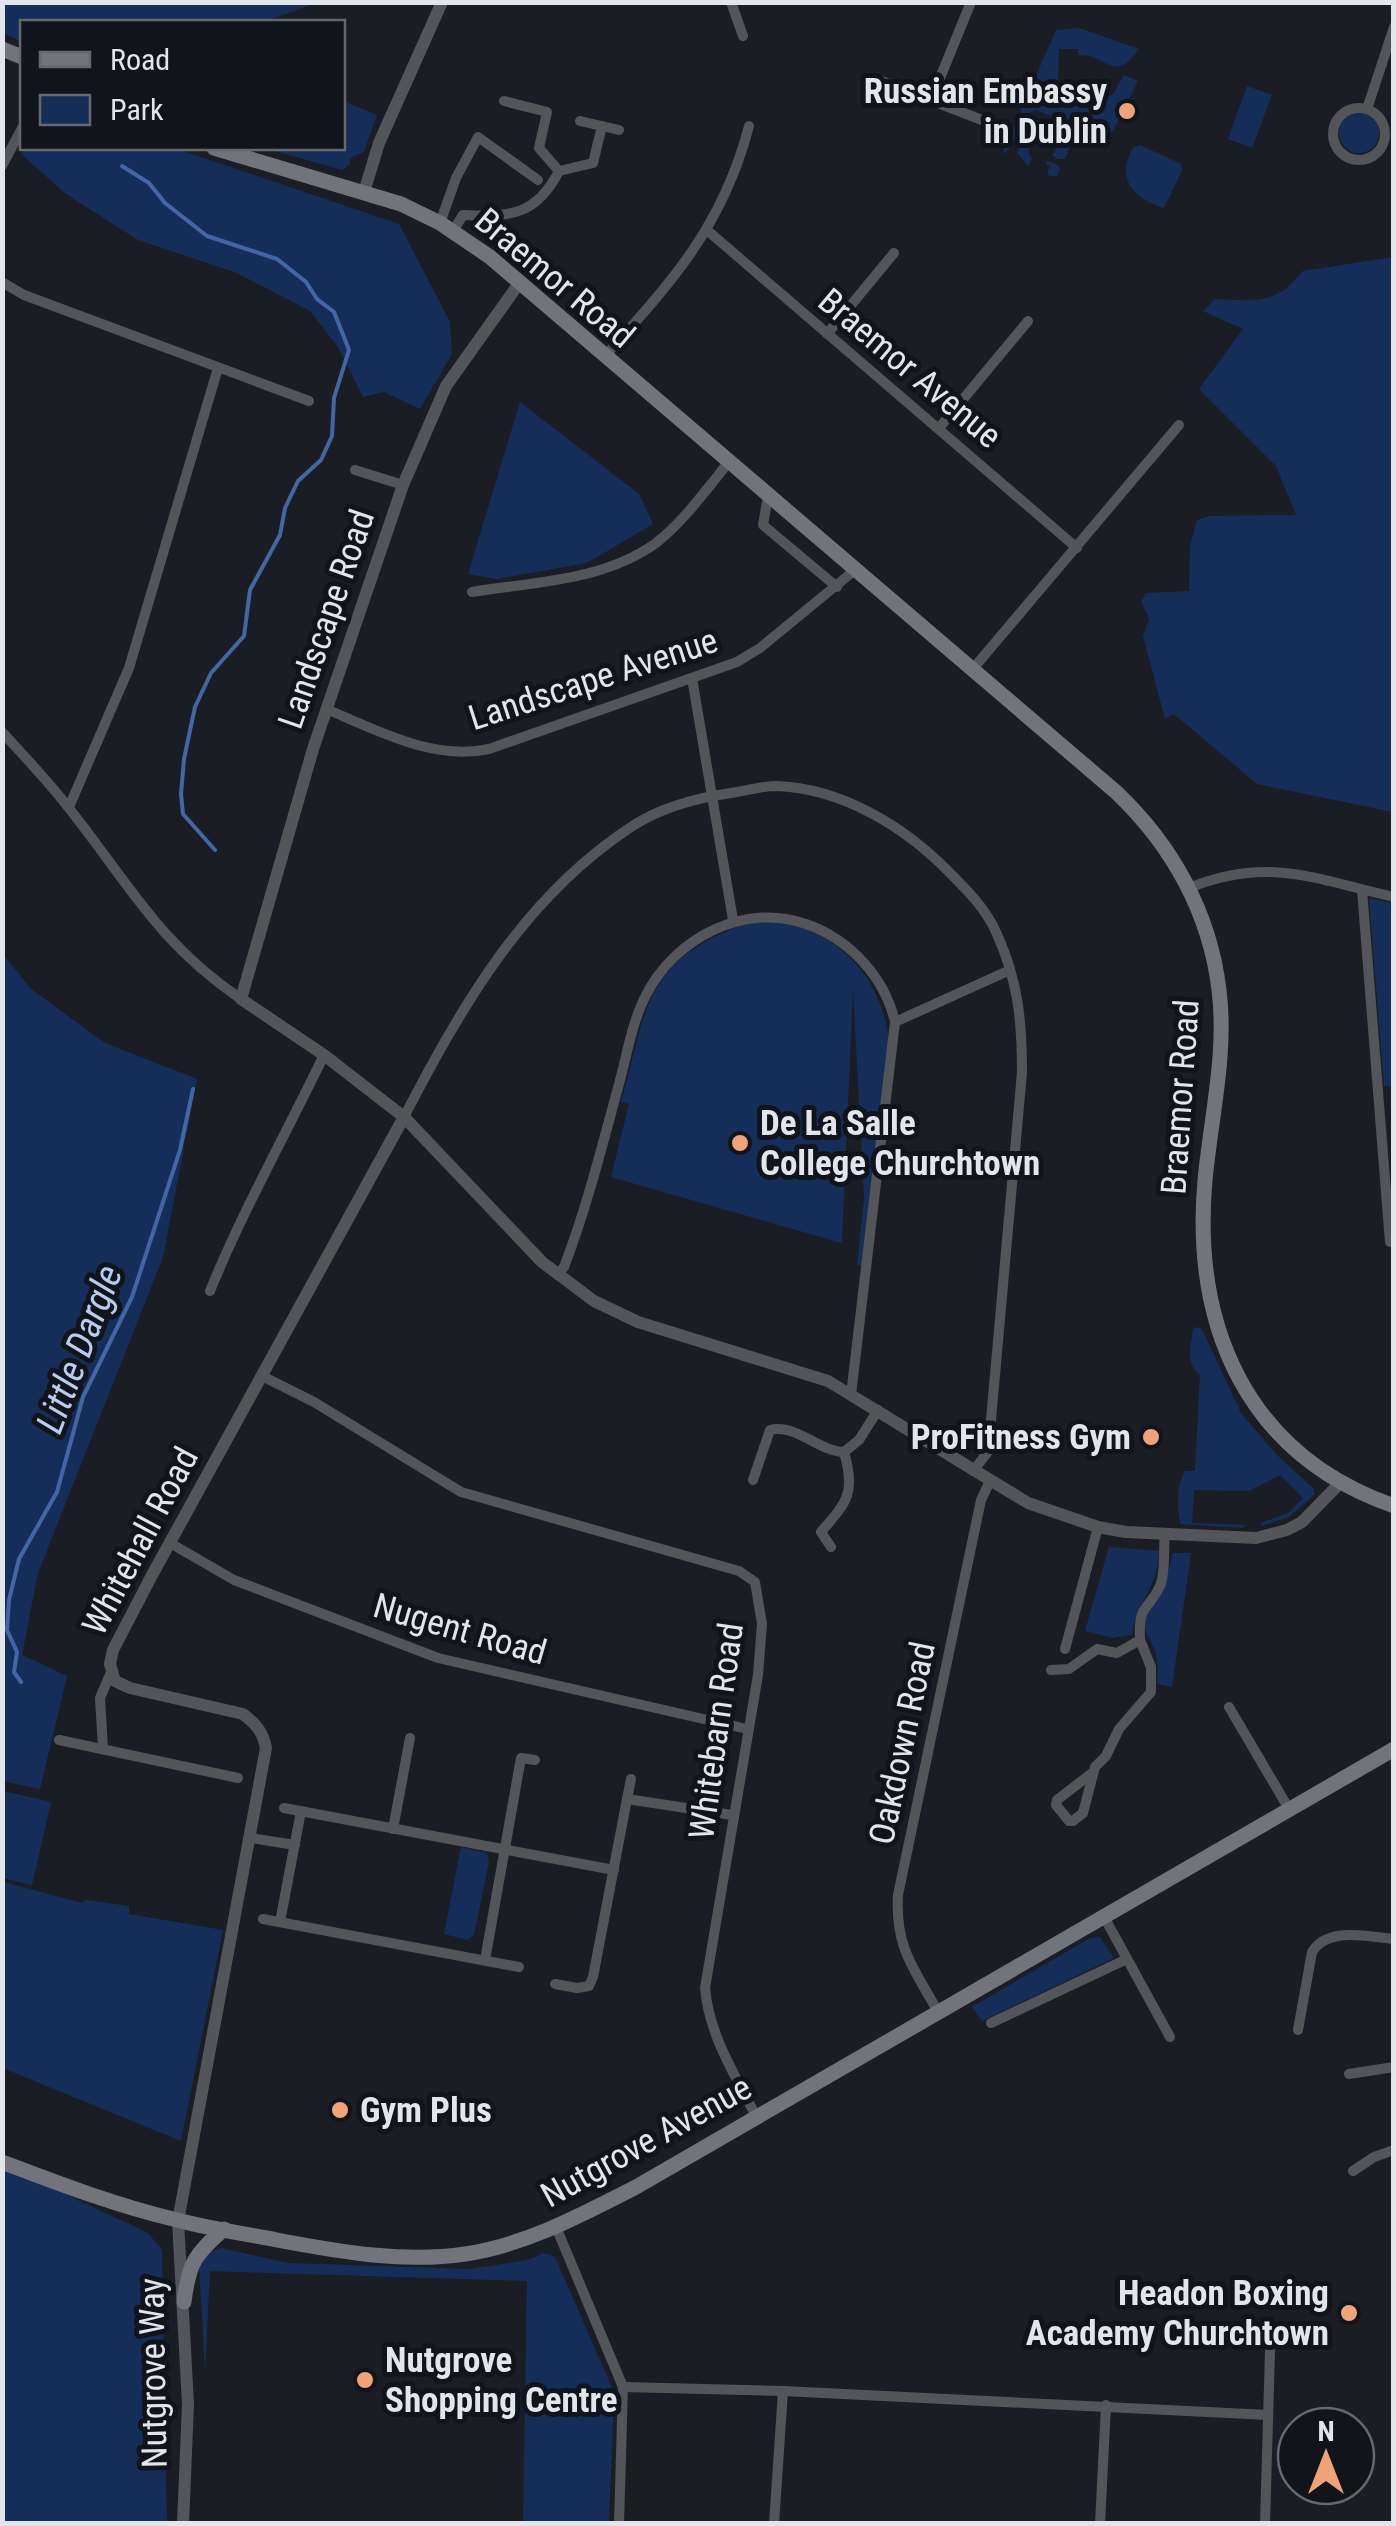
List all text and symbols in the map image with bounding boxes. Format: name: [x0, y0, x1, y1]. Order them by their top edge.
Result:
legend: [20, 20, 345, 150]
text: Road: [110, 42, 170, 77]
place label: Russian Embassy in Dublin: [864, 71, 1107, 152]
text: Park: [110, 92, 164, 127]
marker: Russian Embassy in Dublin: [1116, 100, 1138, 122]
street label: Braemor Road: [467, 200, 643, 357]
street label: Braemor Avenue: [810, 280, 1009, 457]
street label: Landscape Road: [270, 504, 383, 734]
street label: Landscape Avenue: [464, 620, 723, 739]
street label: Braemor Road: [1153, 998, 1208, 1196]
place label: De La Salle College Churchtown: [760, 1103, 1040, 1184]
marker: De La Salle College Churchtown: [729, 1132, 751, 1154]
water label: Little Dargle: [27, 1259, 131, 1439]
place label: ProFitness Gym: [911, 1417, 1131, 1458]
marker: ProFitness Gym: [1140, 1426, 1162, 1448]
street label: Whitehall Road: [74, 1440, 207, 1642]
street label: Nugent Road: [369, 1585, 551, 1674]
street label: Whitebarn Road: [681, 1620, 752, 1842]
street label: Oakdown Road: [861, 1638, 944, 1848]
street label: Nutgrove Avenue: [534, 2067, 758, 2216]
place label: Gym Plus: [360, 2090, 492, 2131]
marker: Gym Plus: [329, 2099, 351, 2121]
place label: Headon Boxing Academy Churchtown: [1026, 2273, 1329, 2354]
street label: Nutgrove Way: [131, 2278, 176, 2468]
marker: Headon Boxing Academy Churchtown: [1338, 2302, 1360, 2324]
place label: Nutgrove Shopping Centre: [385, 2340, 618, 2421]
marker: Nutgrove Shopping Centre: [354, 2369, 376, 2391]
north arrow: [1276, 2406, 1376, 2506]
text: N: [1317, 2415, 1335, 2448]

